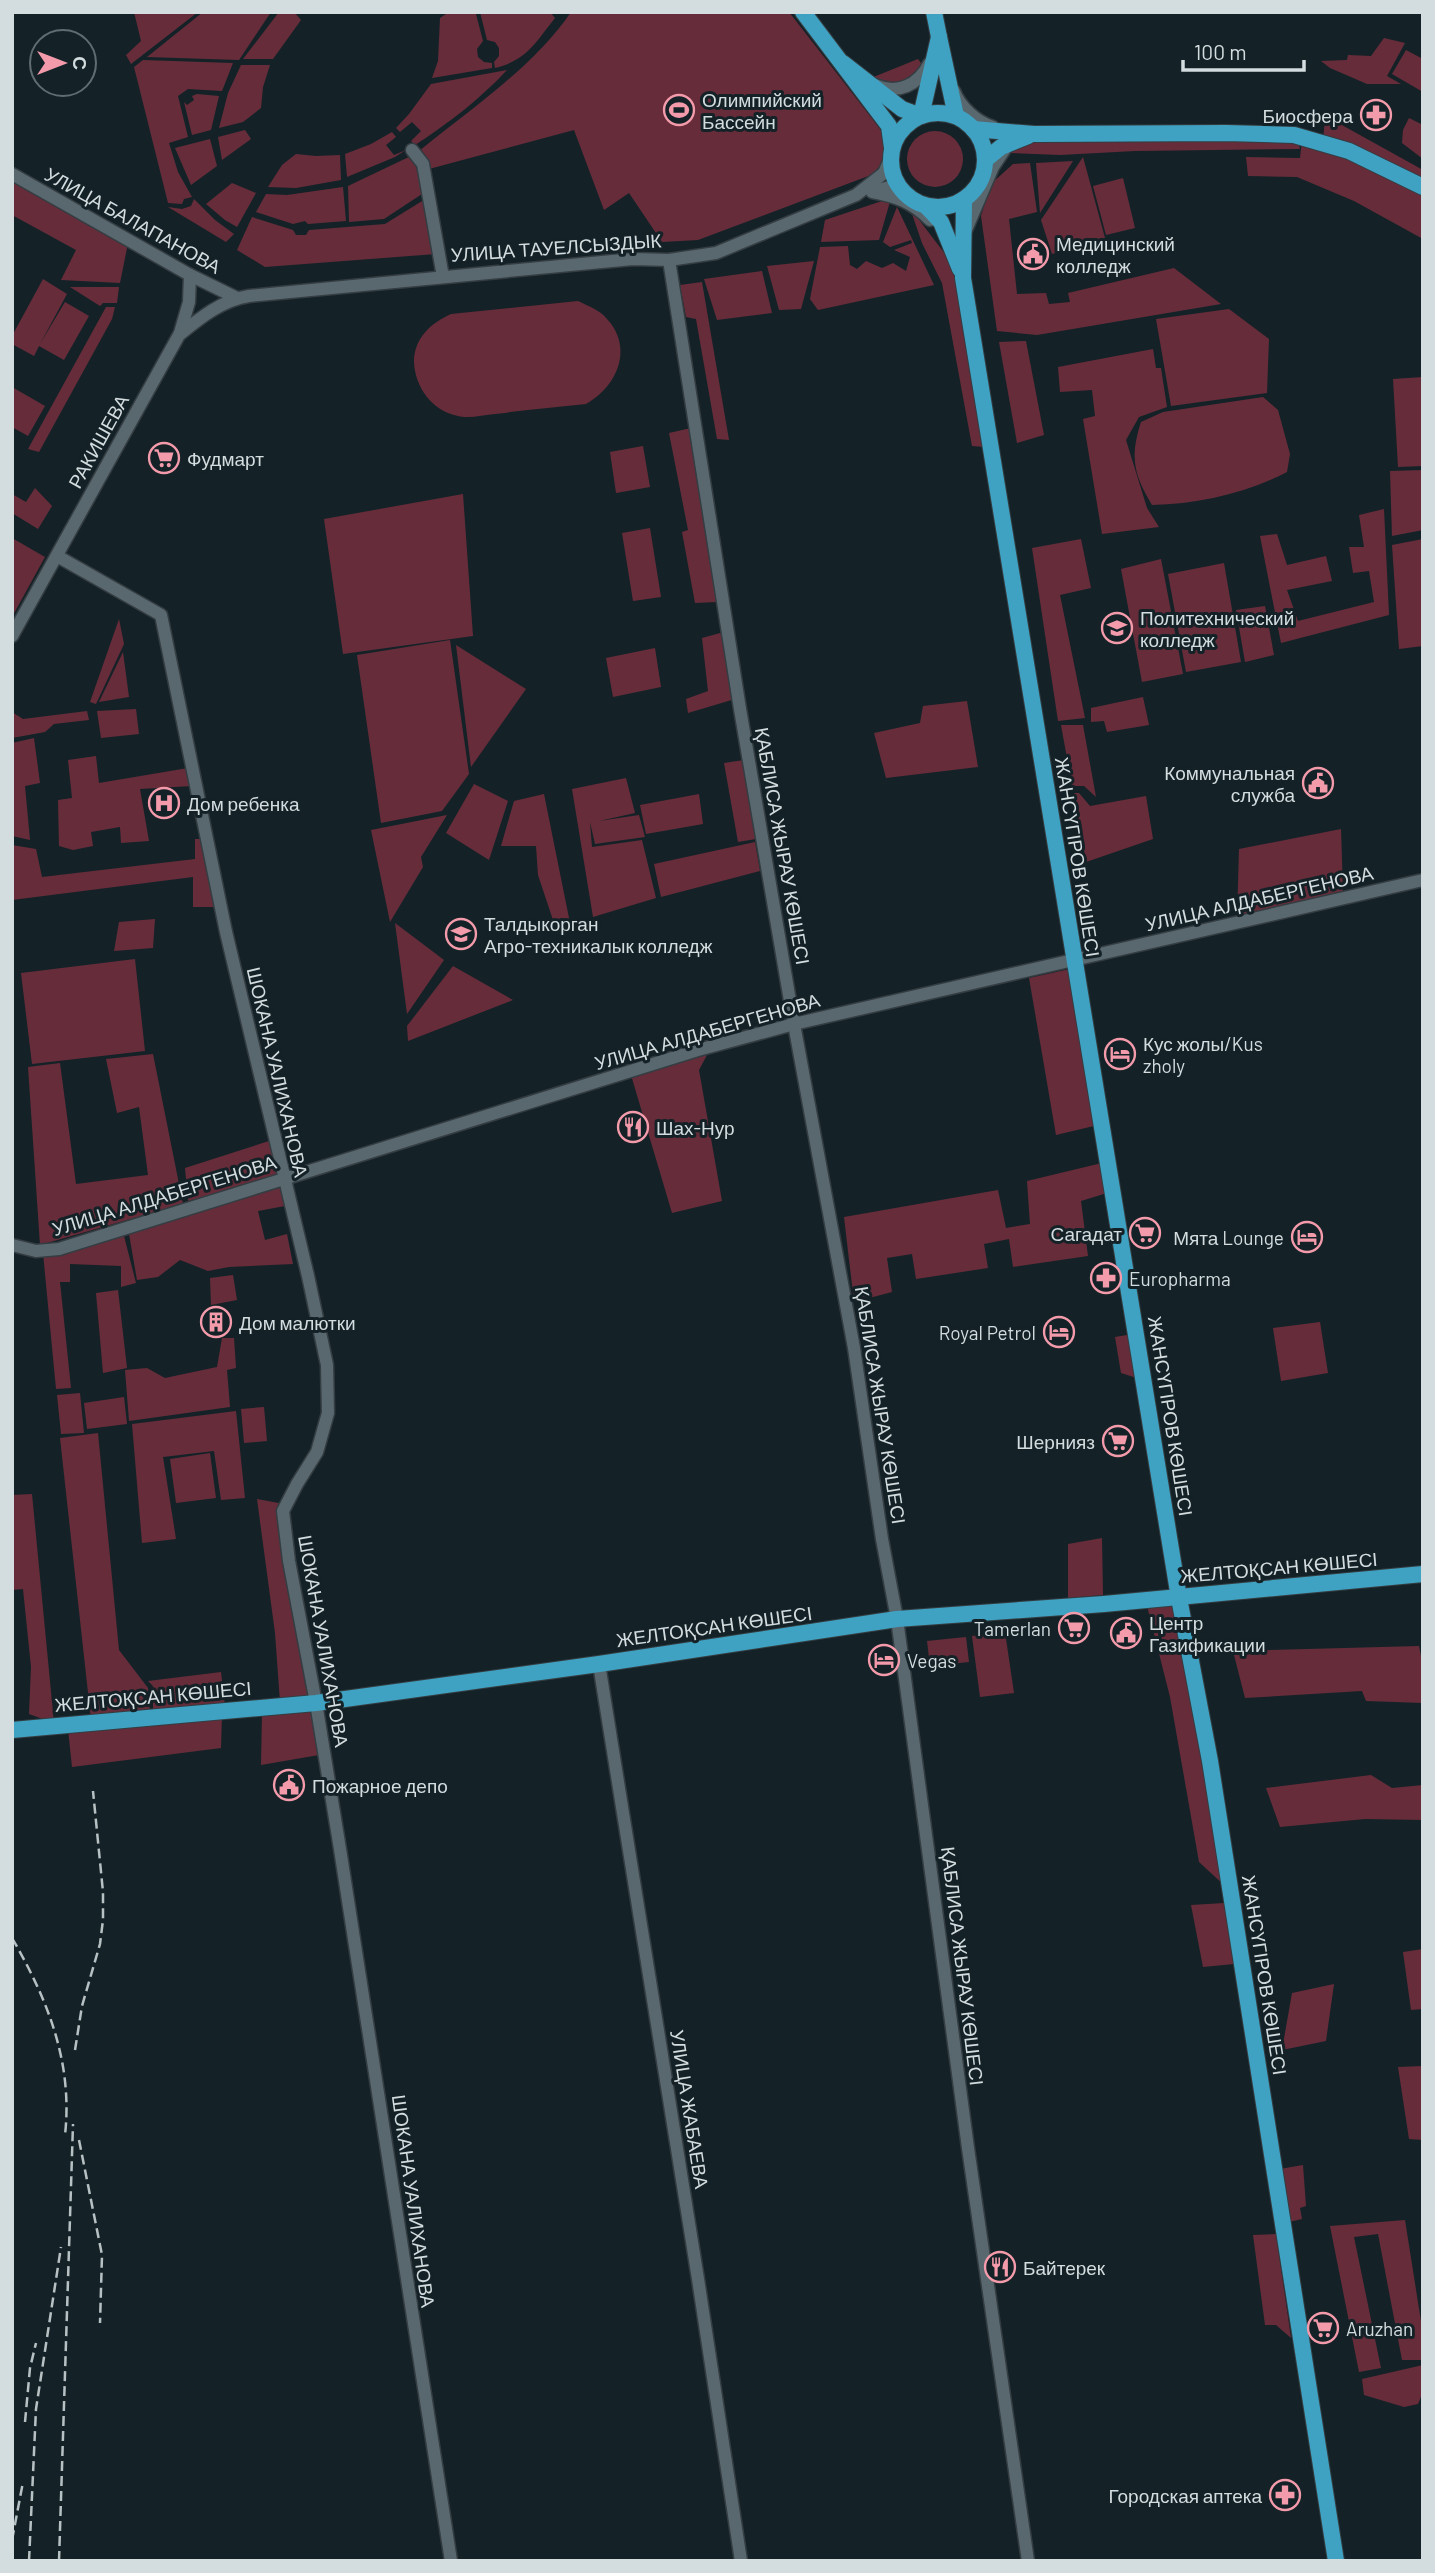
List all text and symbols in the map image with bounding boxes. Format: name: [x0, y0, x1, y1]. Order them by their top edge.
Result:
north arrow: [28, 28, 98, 98]
scale bar: [1183, 28, 1304, 72]
text: 100 m: [1194, 39, 1247, 64]
text: С: [69, 56, 92, 70]
place label: Олимпийский Бассейн: [702, 88, 822, 133]
sports icon: Олимпийский Бассейн: [662, 93, 696, 127]
pharmacy icon: Биосфера: [1359, 98, 1393, 132]
place label: Биосфера: [1263, 104, 1353, 127]
street label: УЛИЦА БАЛАПАНОВА: [41, 162, 225, 278]
street label: УЛИЦА ТАУЕЛСЫЗДЫК: [450, 228, 662, 266]
place label: Медицинский колледж: [1056, 232, 1175, 277]
public building icon: Медицинский колледж: [1016, 237, 1050, 271]
street label: РАКИШЕВА: [63, 390, 133, 492]
supermarket icon: Фудмарт: [147, 441, 181, 475]
place label: Фудмарт: [187, 447, 264, 470]
place label: Политехнический колледж: [1140, 606, 1294, 651]
school or university icon: Политехнический колледж: [1100, 611, 1134, 645]
street label: ҚАБЛИСА ЖЫРАУ КӨШЕСІ: [751, 726, 815, 966]
street label: ЖАНСҮГІРОВ КӨШЕСІ: [1051, 755, 1105, 959]
place label: Коммунальная служба: [1164, 761, 1295, 806]
public building icon: Коммунальная служба: [1301, 766, 1335, 800]
hospital icon: Дом ребенка: [147, 786, 181, 820]
place label: Дом ребенка: [187, 792, 300, 815]
street label: УЛИЦА АЛДАБЕРГЕНОВА: [1143, 860, 1376, 935]
place label: Талдыкорган Агро-техникалык колледж: [484, 912, 713, 957]
school or university icon: Талдыкорган Агро-техникалык колледж: [444, 917, 478, 951]
street label: ШОКАНА УАЛИХАНОВА: [243, 965, 313, 1180]
street label: УЛИЦА АЛДАБЕРГЕНОВА: [592, 988, 823, 1074]
place label: Кус жолы/Kus zholy: [1143, 1032, 1263, 1077]
hotel icon: Кус жолы/Kus zholy: [1103, 1037, 1137, 1071]
restaurant icon: Шах-Нур: [616, 1110, 650, 1144]
place label: Шах-Нур: [656, 1116, 735, 1139]
street label: УЛИЦА АЛДАБЕРГЕНОВА: [49, 1150, 279, 1240]
supermarket icon: Сагадат: [1128, 1216, 1162, 1250]
hotel icon: Мята Lounge: [1290, 1220, 1324, 1254]
place label: Сагадат: [1050, 1222, 1122, 1245]
place label: Мята Lounge: [1173, 1226, 1284, 1249]
pharmacy icon: Europharma: [1089, 1261, 1123, 1295]
place label: Europharma: [1129, 1267, 1231, 1290]
street label: ҚАБЛИСА ЖЫРАУ КӨШЕСІ: [851, 1284, 911, 1526]
building icon: Дом малютки: [199, 1305, 233, 1339]
place label: Дом малютки: [239, 1311, 356, 1334]
street label: ЖАНСҮГІРОВ КӨШЕСІ: [1144, 1314, 1198, 1518]
hotel icon: Royal Petrol: [1042, 1315, 1076, 1349]
place label: Royal Petrol: [939, 1321, 1036, 1344]
supermarket icon: Шернияз: [1101, 1424, 1135, 1458]
place label: Шернияз: [1016, 1430, 1095, 1453]
street label: ШОКАНА УАЛИХАНОВА: [294, 1533, 354, 1749]
street label: ЖЕЛТОҚСАН КӨШЕСІ: [1180, 1547, 1378, 1587]
street label: ЖЕЛТОҚСАН КӨШЕСІ: [615, 1601, 813, 1651]
supermarket icon: Tamerlan: [1057, 1611, 1091, 1645]
place label: Центр Газификации: [1149, 1611, 1266, 1656]
public building icon: Центр Газификации: [1109, 1616, 1143, 1650]
place label: Tamerlan: [974, 1617, 1051, 1640]
hotel icon: Vegas: [867, 1643, 901, 1677]
place label: Vegas: [907, 1649, 956, 1672]
street label: ЖЕЛТОҚСАН КӨШЕСІ: [54, 1676, 252, 1716]
public building icon: Пожарное депо: [272, 1768, 306, 1802]
place label: Пожарное депо: [312, 1774, 448, 1797]
street label: ҚАБЛИСА ЖЫРАУ КӨШЕСІ: [937, 1845, 989, 2087]
street label: ЖАНСҮГІРОВ КӨШЕСІ: [1238, 1873, 1292, 2077]
street label: УЛИЦА ЖАБАЕВА: [666, 2028, 714, 2190]
street label: ШОКАНА УАЛИХАНОВА: [388, 2093, 440, 2309]
restaurant icon: Байтерек: [983, 2250, 1017, 2284]
place label: Байтерек: [1023, 2256, 1106, 2279]
supermarket icon: Aruzhan: [1306, 2311, 1340, 2345]
place label: Aruzhan: [1346, 2317, 1413, 2340]
pharmacy icon: Городская аптека: [1268, 2478, 1302, 2512]
place label: Городская аптека: [1109, 2484, 1262, 2507]

